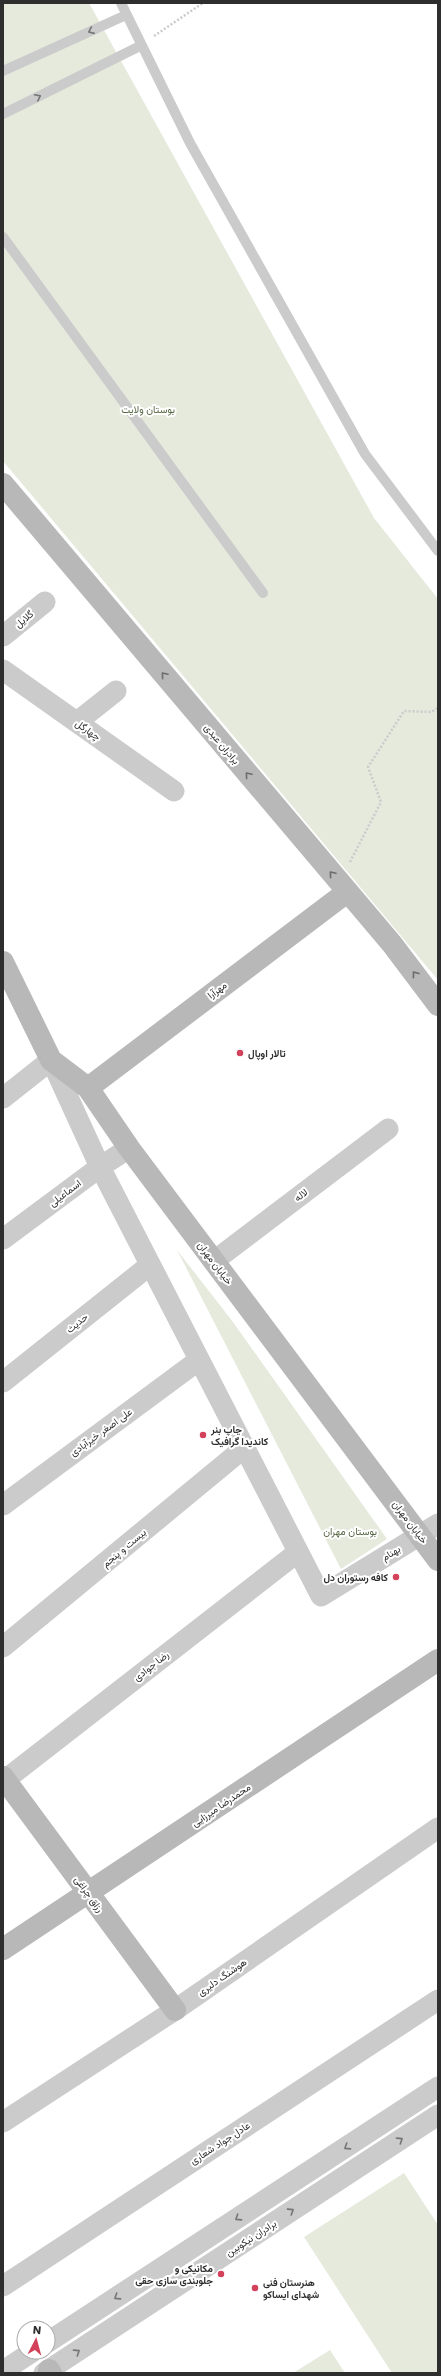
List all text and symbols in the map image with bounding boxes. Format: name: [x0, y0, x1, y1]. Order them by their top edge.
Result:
one-way arrow: [87, 26, 95, 34]
one-way arrow: [34, 94, 41, 102]
park label: بوستان ولایت: [121, 402, 175, 417]
street label: گلایل: [11, 606, 37, 631]
one-way arrow: [161, 673, 168, 680]
street label: چهارگل: [72, 716, 104, 744]
street label: برادران عبدی: [201, 720, 243, 768]
one-way arrow: [245, 772, 252, 779]
one-way arrow: [329, 871, 336, 878]
one-way arrow: [412, 971, 419, 978]
street label: مهرآرا: [204, 978, 230, 1002]
place label: تالار اوپال: [248, 1046, 286, 1061]
marker: تالار اوپال: [235, 1048, 245, 1058]
street label: اسماعیلی: [46, 1176, 84, 1210]
street label: لاله: [291, 1185, 311, 1205]
street label: خیابان مهران: [194, 1238, 236, 1288]
street label: حدیث: [63, 1309, 91, 1337]
street label: علی اصغر خیرآبادی: [67, 1404, 135, 1460]
place label: چاپ بنر کاندیدا گرافیک: [210, 1422, 269, 1449]
marker: چاپ بنر کاندیدا گرافیک: [198, 1430, 208, 1440]
street label: خیابان مهران: [389, 1497, 431, 1547]
park label: بوستان مهران: [323, 1524, 377, 1539]
street label: بیست و پنجم: [99, 1525, 149, 1571]
street label: بهنام: [379, 1541, 403, 1565]
place label: کافه رستوران دل: [323, 1570, 388, 1585]
marker: کافه رستوران دل: [391, 1572, 401, 1582]
street label: رضا جوادی: [130, 1647, 172, 1685]
street label: محمدرضا میرزایی: [188, 1780, 254, 1830]
street label: رزاق چراغی: [71, 1873, 107, 1915]
street label: هوشنگ دلیری: [194, 1954, 250, 2000]
street label: عادل جواد شعاری: [187, 2118, 253, 2168]
one-way arrow: [396, 2137, 403, 2145]
one-way arrow: [344, 2142, 351, 2150]
one-way arrow: [287, 2209, 294, 2216]
one-way arrow: [235, 2214, 242, 2221]
street label: برادران نیکوبین: [223, 2216, 279, 2260]
place label: مکانیکی و جلوبندی سازی حقی: [135, 2261, 214, 2288]
marker: مکانیکی و جلوبندی سازی حقی: [216, 2269, 226, 2279]
place label: هنرستان فنی شهدای ایساکو: [263, 2275, 319, 2302]
marker: هنرستان فنی شهدای ایساکو: [250, 2283, 260, 2293]
one-way arrow: [114, 2292, 121, 2300]
north arrow: [16, 2320, 56, 2360]
text: N: [32, 2322, 42, 2338]
one-way arrow: [73, 2349, 80, 2356]

